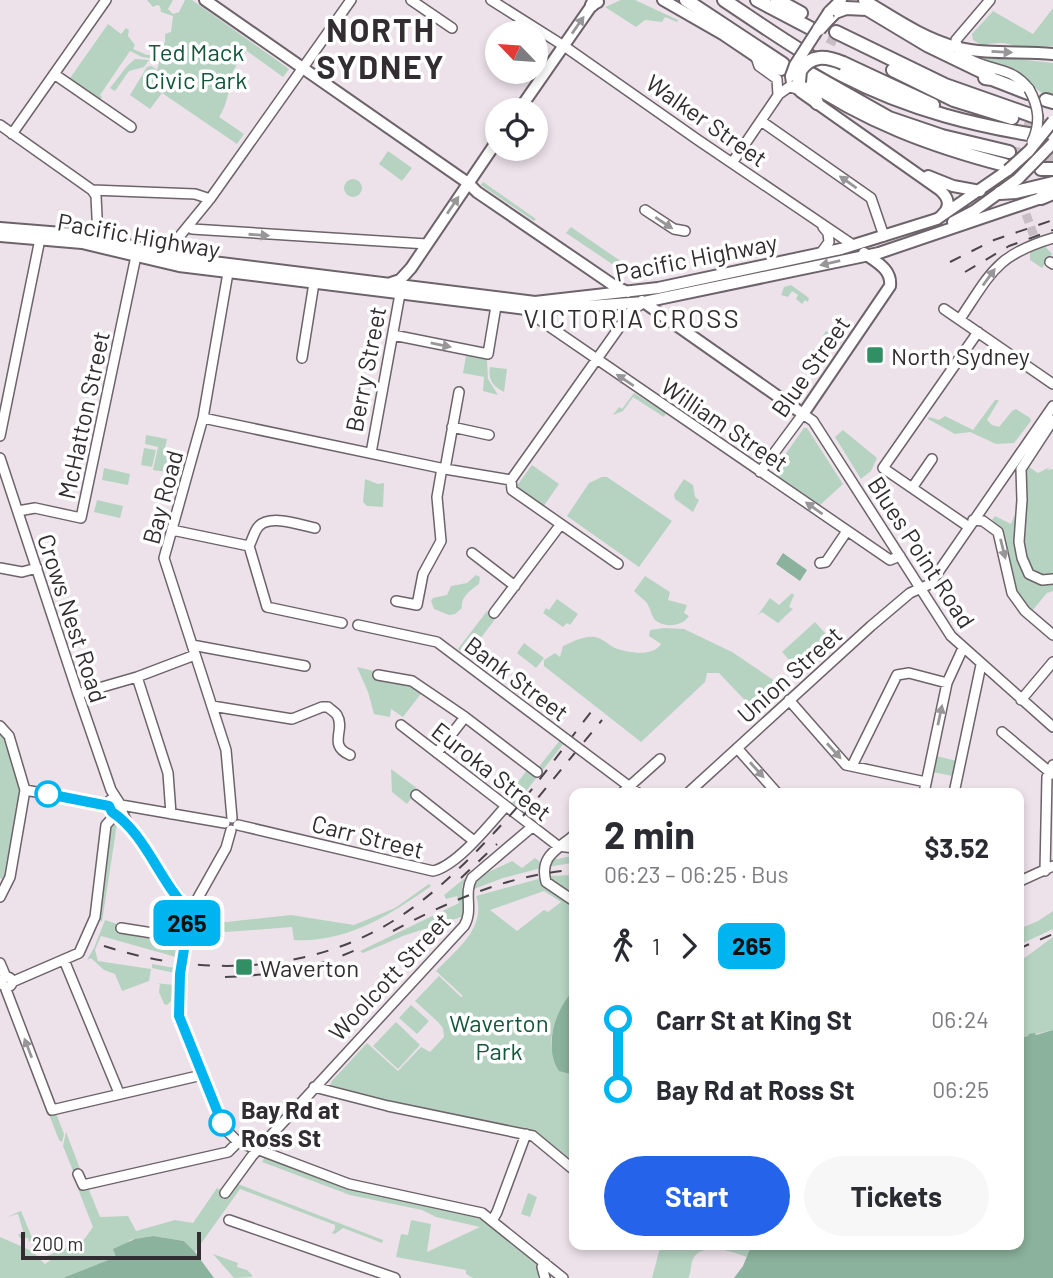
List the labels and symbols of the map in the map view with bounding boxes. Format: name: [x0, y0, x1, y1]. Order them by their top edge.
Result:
district label: NORTH SYDNEY: [317, 10, 446, 85]
one-way arrow: [571, 16, 585, 34]
north arrow: [485, 21, 548, 84]
park label: Ted Mack Civic Park: [145, 37, 247, 94]
one-way arrow: [991, 46, 1013, 57]
street label: Walker Street: [641, 68, 773, 172]
one-way arrow: [839, 175, 857, 189]
one-way arrow: [447, 195, 460, 215]
street label: Pacific Highway: [55, 206, 223, 264]
one-way arrow: [655, 216, 673, 230]
street label: Pacific Highway: [612, 227, 780, 287]
one-way arrow: [249, 229, 271, 240]
one-way arrow: [819, 257, 841, 268]
one-way arrow: [982, 268, 996, 286]
district label: VICTORIA CROSS: [523, 302, 741, 333]
street label: Berry Street: [339, 304, 391, 434]
street label: Blue Street: [765, 310, 855, 422]
street label: McHatton Street: [51, 328, 115, 502]
one-way arrow: [430, 340, 452, 351]
place label: North Sydney: [891, 341, 1030, 370]
marker: North Sydney: [865, 345, 885, 365]
street label: William Street: [656, 371, 794, 477]
one-way arrow: [616, 374, 635, 387]
street label: Bay Road: [136, 447, 188, 547]
street label: Blues Point Road: [862, 471, 982, 633]
one-way arrow: [805, 501, 823, 515]
street label: Crows Nest Road: [32, 530, 114, 706]
one-way arrow: [998, 538, 1009, 560]
street label: Union Street: [731, 619, 847, 729]
street label: Bank Street: [459, 630, 575, 726]
one-way arrow: [935, 704, 946, 726]
street label: Euroka Street: [427, 715, 557, 827]
one-way arrow: [826, 742, 842, 760]
one-way arrow: [749, 761, 765, 778]
unlabelled marker: [35, 781, 61, 807]
street label: Carr Street: [309, 808, 427, 864]
line badge: 265: [147, 900, 227, 946]
street label: Woolcott Street: [322, 906, 456, 1046]
place label: Waverton: [260, 953, 359, 982]
marker: Waverton: [234, 957, 254, 977]
park label: Waverton Park: [449, 1008, 549, 1065]
one-way arrow: [23, 1038, 34, 1059]
place label: Bay Rd at Ross St: [241, 1095, 340, 1152]
marker: Bay Rd at Ross St: [209, 1110, 235, 1136]
scale bar: [21, 1229, 201, 1261]

